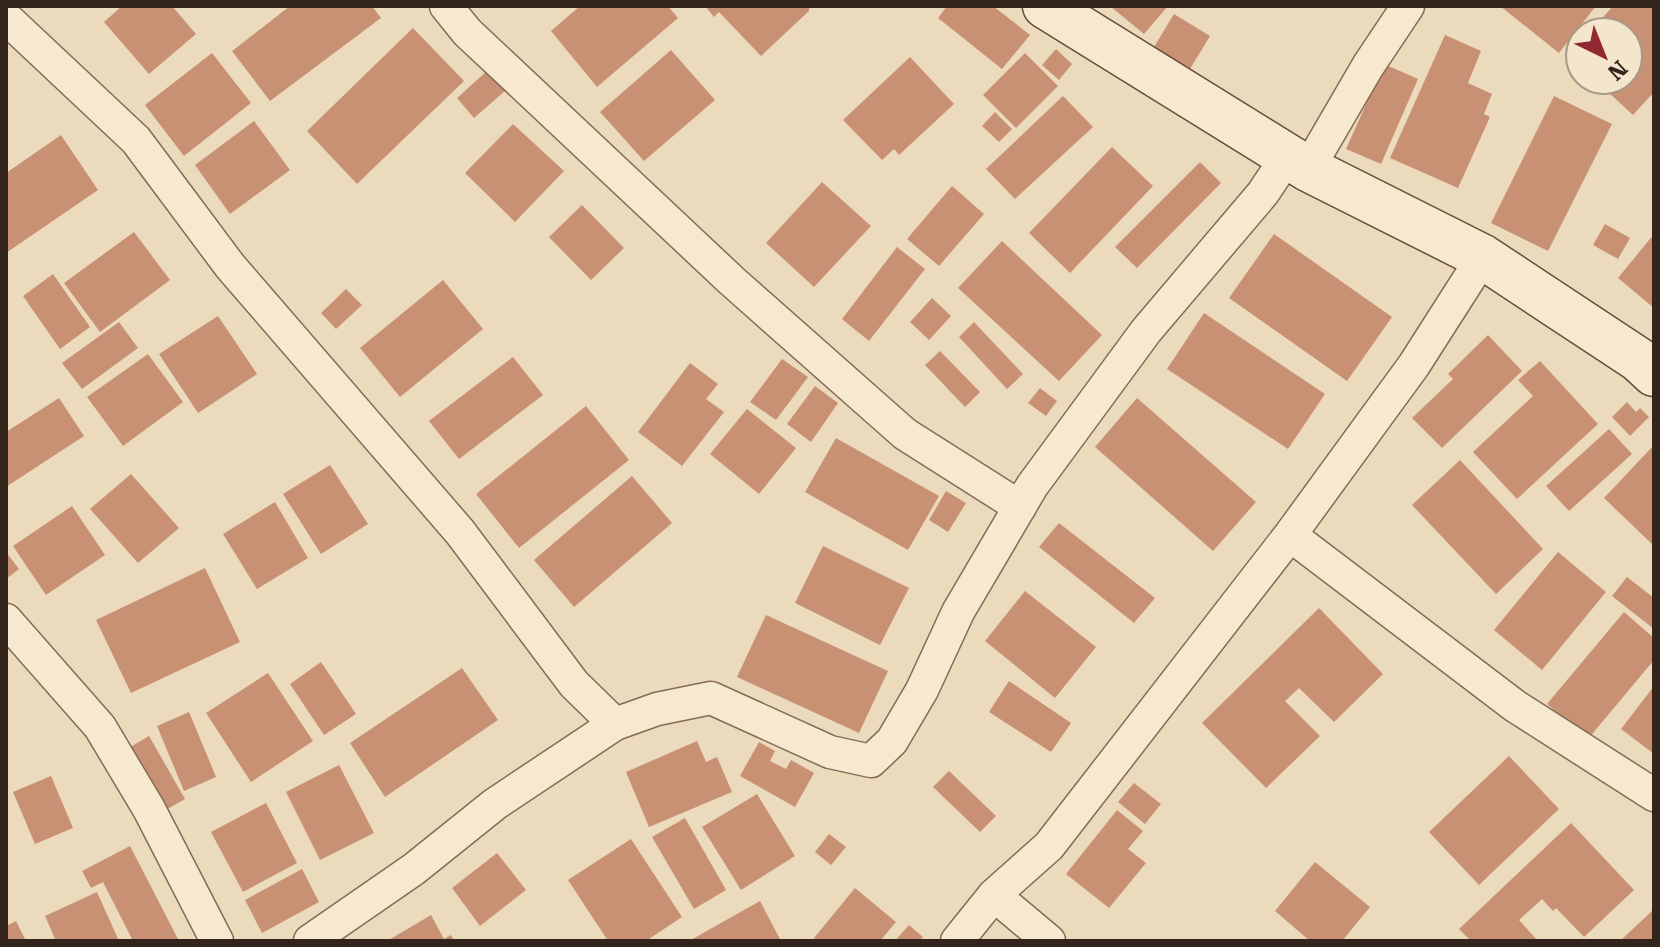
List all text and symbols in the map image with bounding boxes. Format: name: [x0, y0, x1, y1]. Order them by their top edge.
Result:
north arrow: [1564, 16, 1644, 96]
text: N: [1603, 55, 1632, 85]

